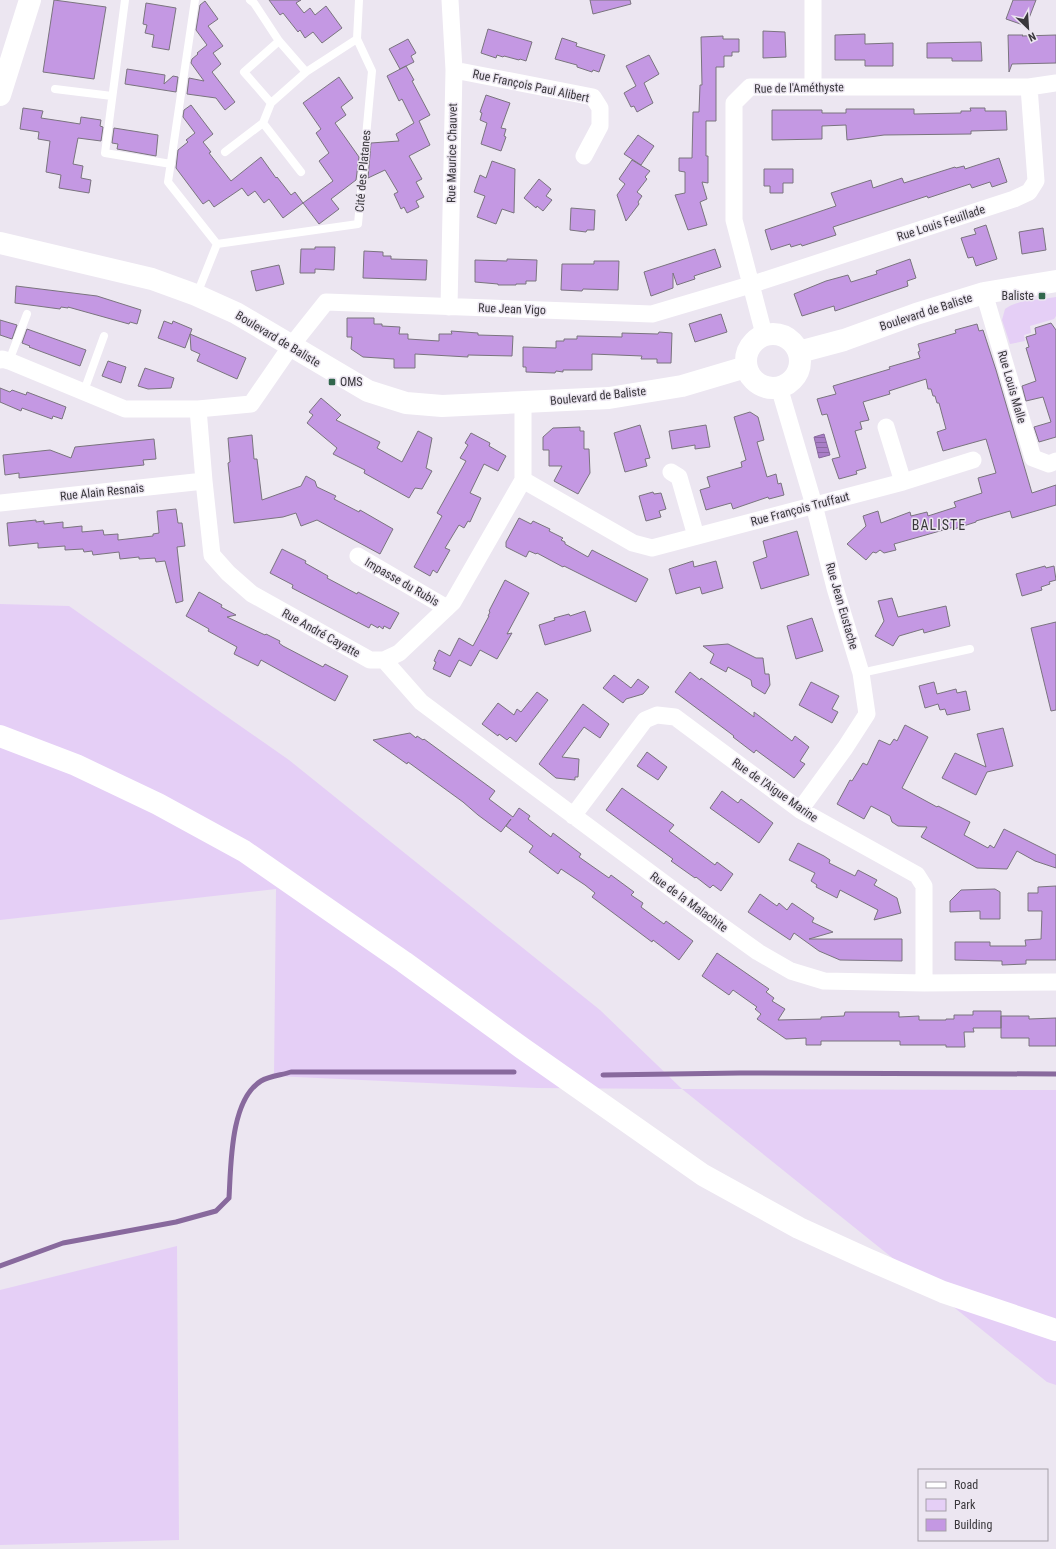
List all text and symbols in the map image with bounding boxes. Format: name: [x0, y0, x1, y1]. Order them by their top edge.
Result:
north arrow: [1008, 8, 1048, 48]
text: N: [1026, 29, 1038, 44]
street label: Rue François Paul Alibert: [471, 67, 591, 105]
street label: Rue de l'Améthyste: [754, 80, 844, 96]
street label: Rue Maurice Chauvet: [444, 103, 460, 203]
street label: Cité des Platanes: [352, 129, 374, 213]
street label: Rue Louis Feuillade: [895, 202, 987, 244]
place label: Baliste: [1002, 289, 1034, 303]
street label: Boulevard de Baliste: [878, 290, 974, 334]
marker: Baliste: [1037, 291, 1047, 301]
street label: Rue Jean Vigo: [478, 301, 546, 317]
street label: Boulevard de Baliste: [233, 308, 323, 370]
street label: Rue Louis Malle: [995, 349, 1029, 425]
place label: OMS: [340, 375, 363, 389]
marker: OMS: [327, 377, 337, 387]
street label: Boulevard de Baliste: [549, 384, 647, 408]
street label: Rue Alain Resnais: [59, 481, 145, 503]
street label: Rue François Truffaut: [749, 489, 851, 529]
district label: BALISTE: [912, 517, 966, 533]
street label: Impasse du Rubis: [362, 555, 442, 609]
street label: Rue Jean Eustache: [823, 561, 861, 651]
street label: Rue André Cayatte: [280, 606, 363, 660]
street label: Rue de l'Aigue Marine: [729, 755, 821, 825]
street label: Rue de la Malachite: [647, 869, 731, 935]
legend: [918, 1469, 1048, 1541]
text: Road: [954, 1478, 978, 1492]
text: Park: [954, 1498, 976, 1512]
text: Building: [954, 1518, 992, 1532]

